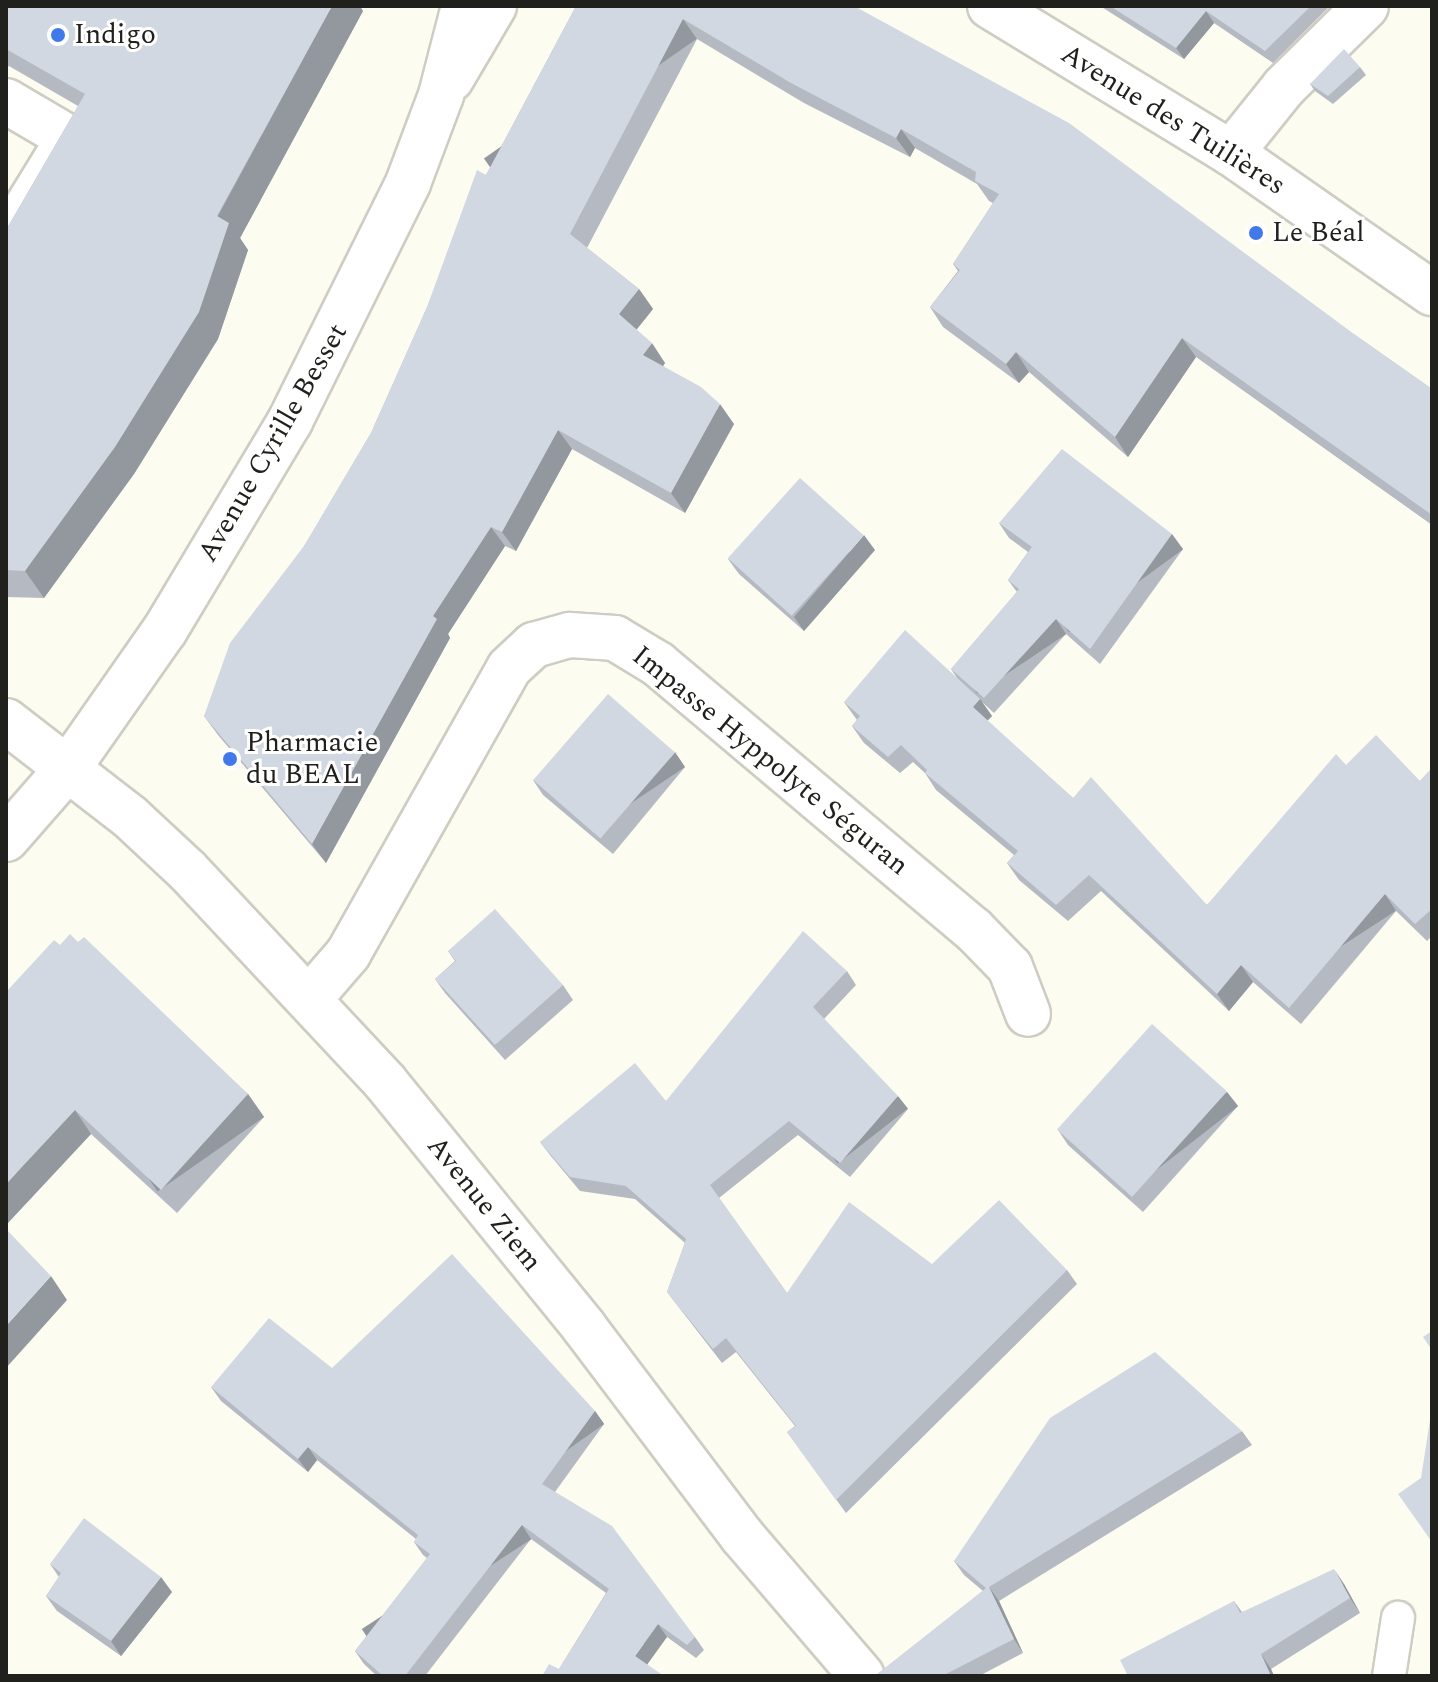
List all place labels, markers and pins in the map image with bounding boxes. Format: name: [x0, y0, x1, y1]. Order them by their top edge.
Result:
place label: Indigo: [74, 18, 156, 52]
marker: Indigo: [49, 26, 67, 44]
place label: Le Béal: [1272, 216, 1364, 250]
marker: Le Béal: [1247, 224, 1265, 242]
place label: Pharmacie du BEAL: [246, 726, 378, 792]
marker: Pharmacie du BEAL: [221, 750, 239, 768]

